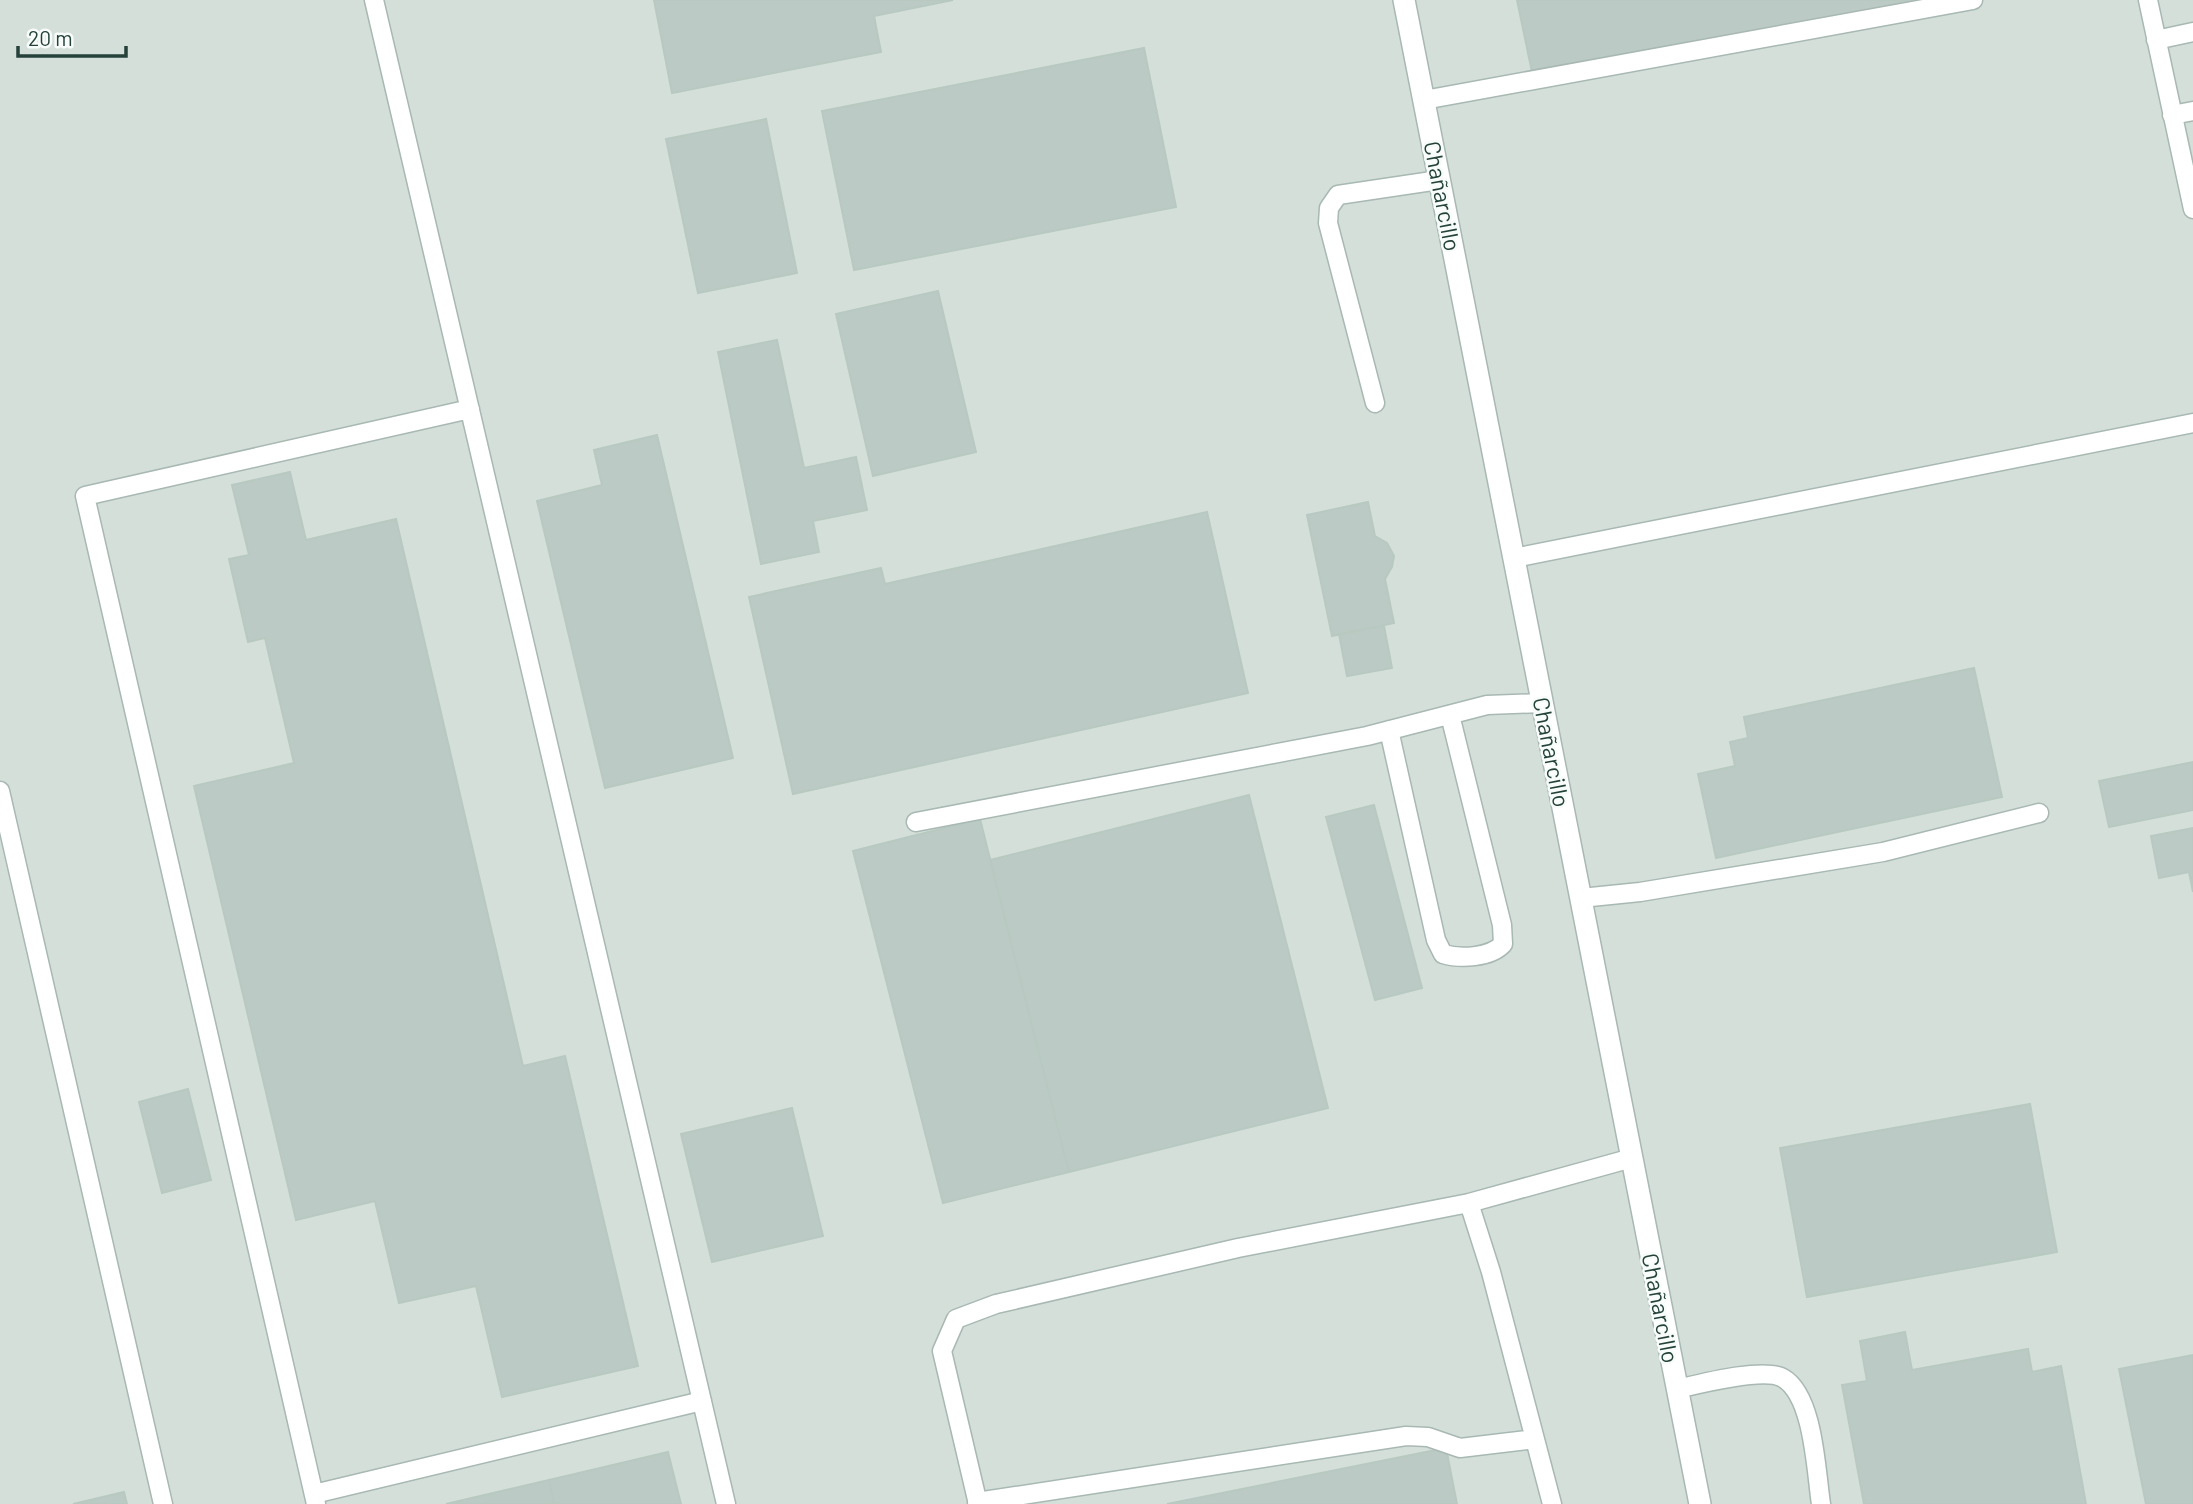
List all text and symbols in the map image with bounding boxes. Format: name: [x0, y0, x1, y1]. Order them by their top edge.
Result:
scale bar: [18, 14, 126, 58]
text: 20 m: [28, 25, 73, 50]
street label: Chañarcillo: [1419, 139, 1467, 253]
street label: Chañarcillo: [1528, 695, 1576, 809]
street label: Chañarcillo: [1637, 1251, 1685, 1365]

